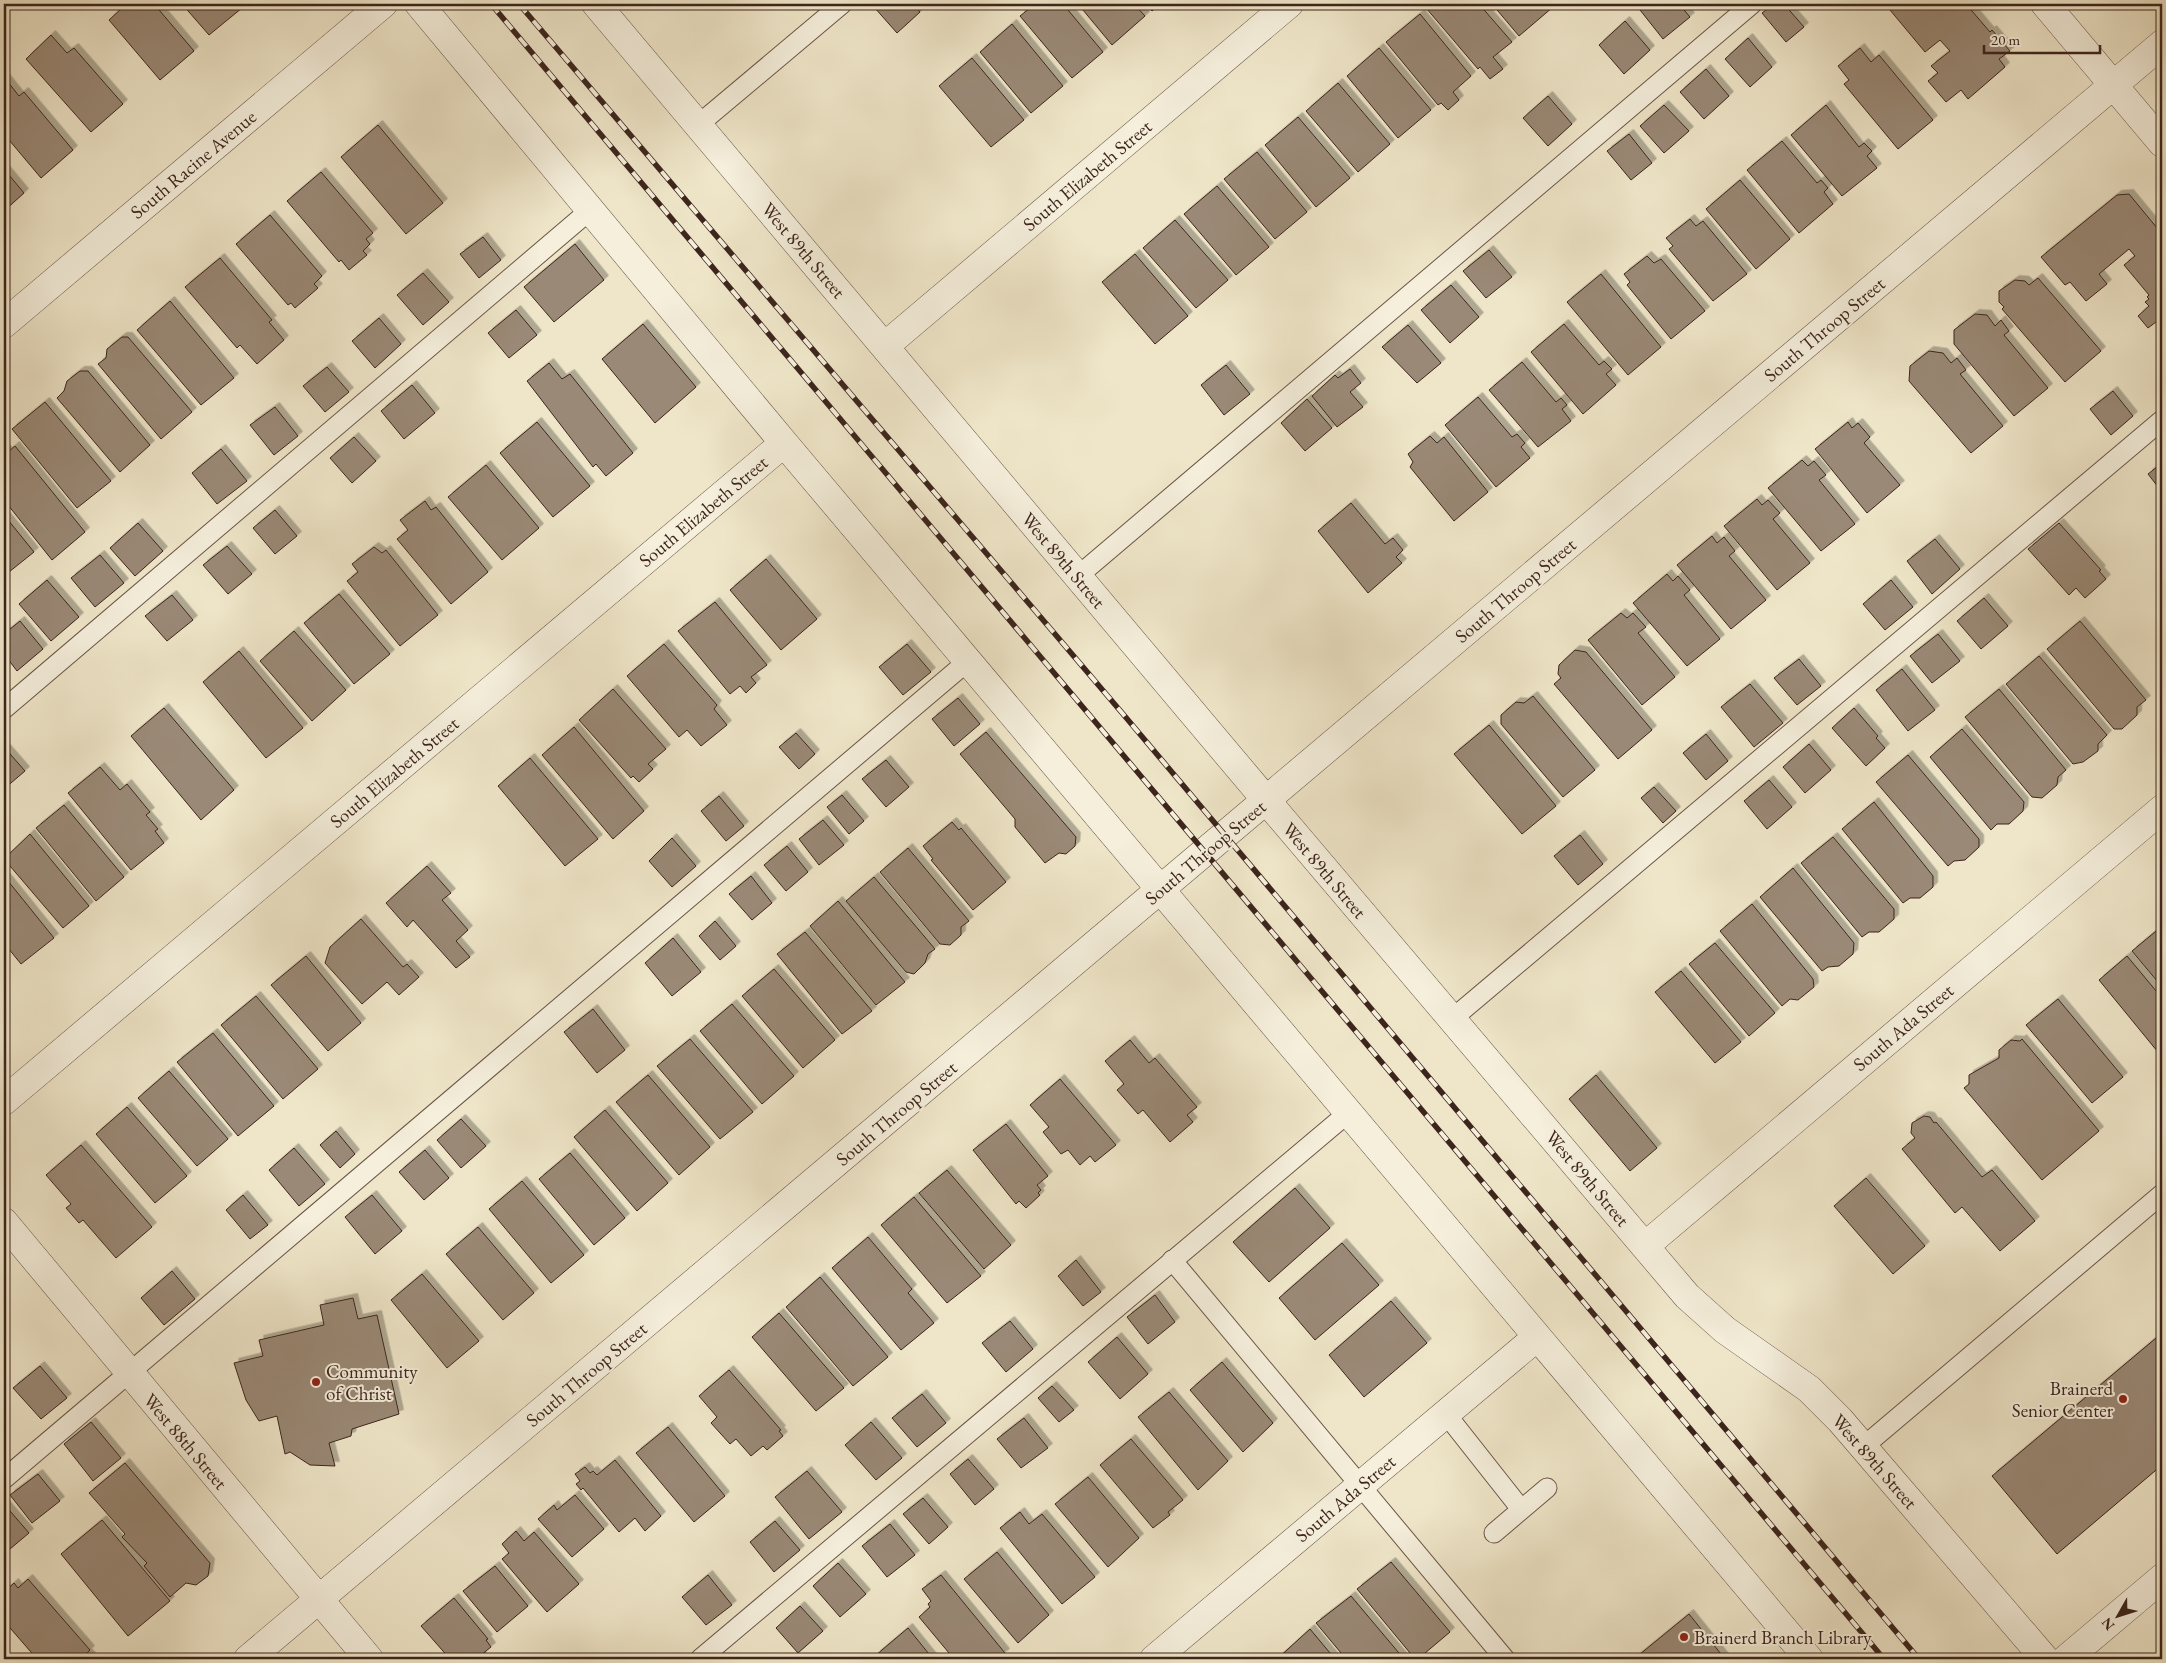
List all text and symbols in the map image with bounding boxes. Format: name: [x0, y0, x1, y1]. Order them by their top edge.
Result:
scale bar: [1984, 22, 2100, 54]
text: 20 m: [1991, 30, 2020, 49]
street label: South Racine Avenue: [125, 104, 262, 224]
street label: South Elizabeth Street: [1018, 114, 1157, 237]
street label: West 89th Street: [756, 197, 851, 304]
street label: South Throop Street: [1758, 271, 1890, 387]
street label: South Elizabeth Street: [634, 450, 773, 573]
street label: West 89th Street: [1016, 507, 1111, 614]
street label: South Throop Street: [1449, 532, 1581, 648]
street label: South Elizabeth Street: [325, 711, 464, 834]
street label: South Throop Street: [1139, 794, 1271, 910]
street label: West 89th Street: [1277, 817, 1372, 924]
street label: South Ada Street: [1848, 978, 1959, 1077]
street label: South Throop Street: [830, 1055, 962, 1171]
street label: West 89th Street: [1540, 1125, 1635, 1232]
street label: South Throop Street: [520, 1316, 652, 1432]
place label: Community of Christ: [326, 1359, 418, 1406]
marker: Community of Christ: [310, 1376, 322, 1388]
place label: Brainerd Senior Center: [2012, 1376, 2114, 1423]
street label: West 88th Street: [138, 1388, 233, 1495]
marker: Brainerd Senior Center: [2117, 1393, 2129, 1405]
street label: West 89th Street: [1826, 1408, 1923, 1514]
street label: South Ada Street: [1290, 1449, 1401, 1548]
north arrow: [2094, 1590, 2144, 1640]
text: N: [2097, 1614, 2118, 1634]
place label: Brainerd Branch Library: [1694, 1625, 1872, 1650]
marker: Brainerd Branch Library: [1678, 1631, 1690, 1643]

